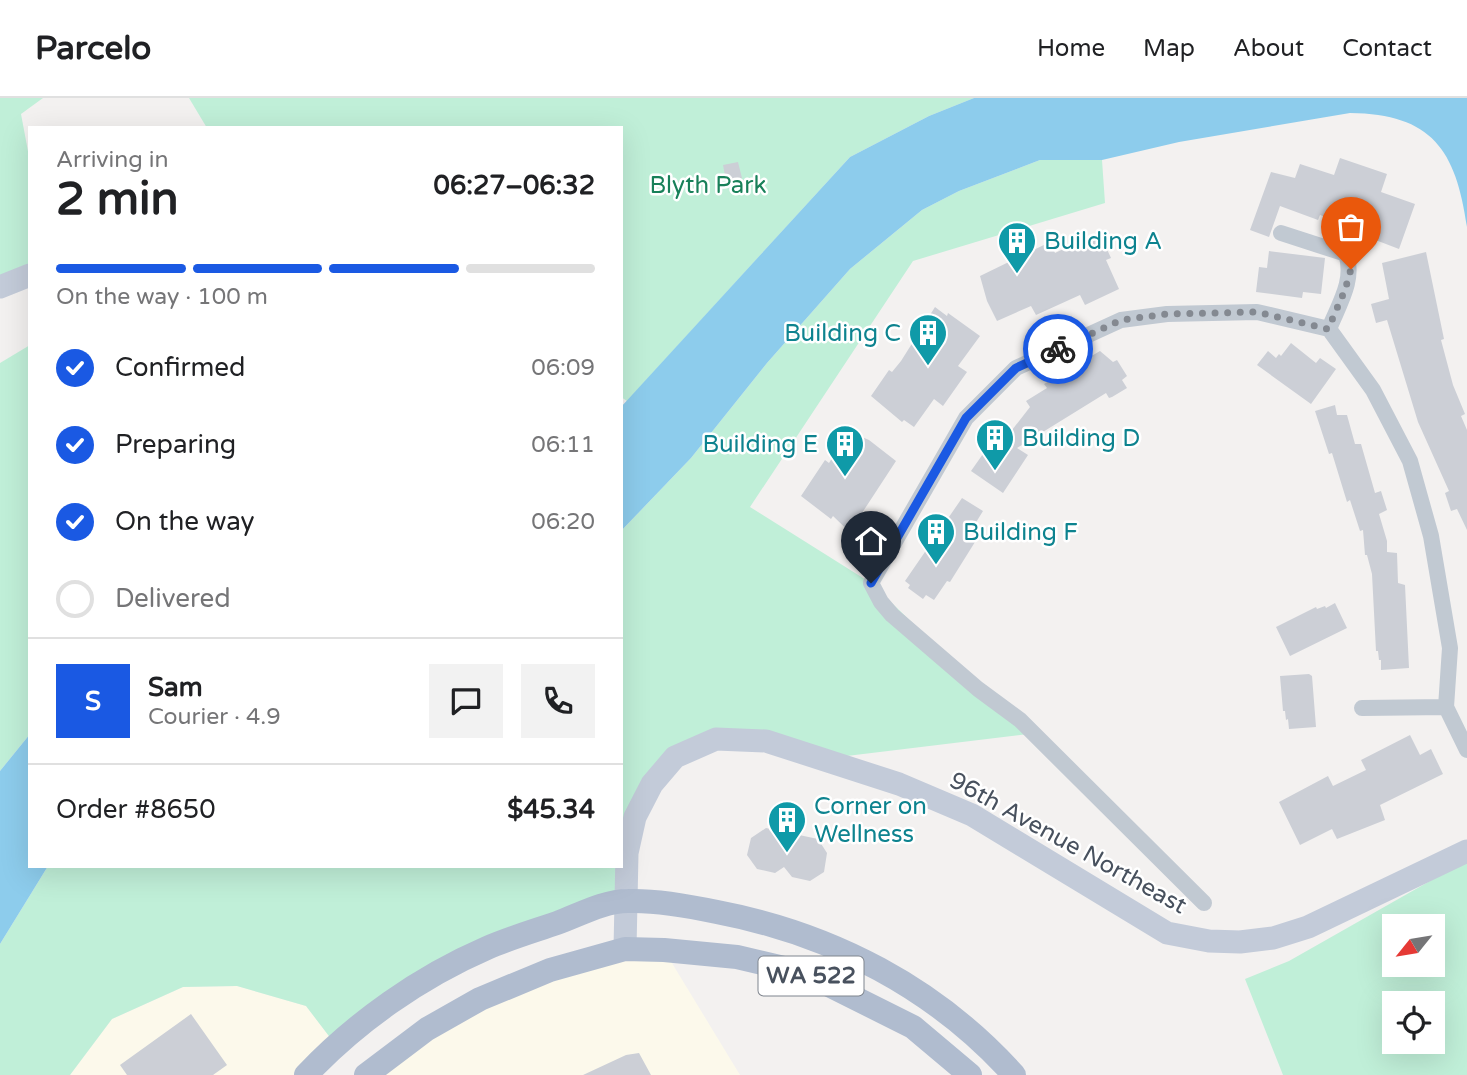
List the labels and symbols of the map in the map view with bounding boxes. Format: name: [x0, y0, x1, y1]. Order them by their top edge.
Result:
park label: Blyth Park: [649, 171, 767, 200]
pin: [1321, 197, 1381, 269]
building icon: Building A: [996, 220, 1038, 275]
place label: Building A: [1044, 227, 1162, 256]
building icon: Building C: [907, 312, 949, 367]
courier: [1023, 314, 1093, 384]
place label: Building C: [784, 319, 901, 348]
building icon: Building D: [974, 417, 1016, 472]
building icon: Building E: [824, 423, 866, 478]
place label: Building D: [1022, 424, 1140, 453]
place label: Building E: [703, 430, 818, 459]
pin: [841, 511, 901, 583]
building icon: Building F: [915, 511, 957, 566]
place label: Building F: [963, 518, 1078, 547]
street label: 96th Avenue Northeast: [944, 766, 1192, 920]
place label: Corner on Wellness: [814, 792, 927, 849]
building icon: Corner on Wellness: [766, 799, 808, 854]
north arrow: [1382, 914, 1446, 976]
road number: WA 522: [758, 956, 864, 996]

